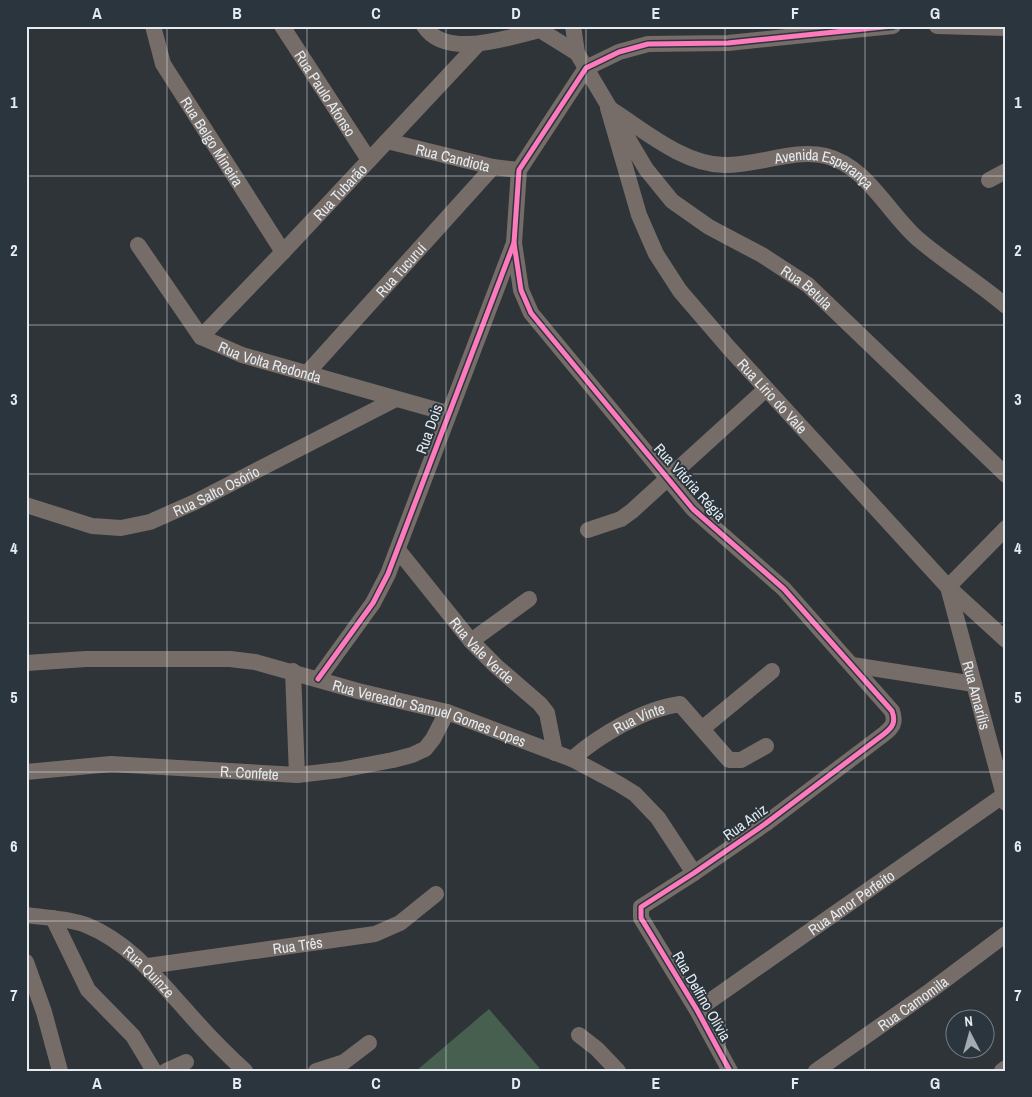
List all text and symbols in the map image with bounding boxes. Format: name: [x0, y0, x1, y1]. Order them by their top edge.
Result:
text: A: [92, 2, 102, 24]
text: B: [232, 2, 242, 24]
text: C: [371, 2, 381, 24]
text: D: [511, 2, 521, 24]
text: E: [652, 2, 661, 24]
text: F: [791, 2, 799, 24]
text: G: [930, 2, 940, 24]
street label: Rua Paulo Afonso: [290, 46, 361, 140]
text: 1: [10, 91, 18, 113]
text: 1: [1014, 91, 1022, 113]
street label: Rua Belgo Mineira: [176, 92, 249, 190]
street label: Rua Candiota: [414, 138, 493, 176]
street label: Avenida Esperança: [771, 143, 879, 193]
street label: Rua Tubarão: [308, 158, 372, 224]
street label: Rua Tucuruí: [370, 237, 431, 301]
text: 2: [10, 239, 18, 261]
text: 2: [1014, 239, 1022, 261]
street label: Rua Betula: [777, 260, 838, 314]
street label: Rua Volta Redonda: [215, 335, 324, 387]
street label: Rua Lírio do Vale: [733, 354, 813, 438]
text: 3: [10, 388, 18, 410]
text: 3: [1014, 388, 1022, 410]
street label: Rua Dois: [410, 401, 448, 457]
street label: Rua Vitória Régia: [649, 438, 731, 526]
street label: Rua Salto Osório: [169, 460, 263, 521]
text: 4: [10, 537, 18, 559]
text: 4: [1014, 537, 1022, 559]
street label: Rua Vale Verde: [445, 612, 519, 688]
street label: Rua Amarílis: [958, 658, 996, 732]
street label: Rua Vereador Samuel Gomes Lopes: [330, 674, 529, 751]
text: 5: [10, 686, 18, 708]
text: 5: [1014, 686, 1022, 708]
street label: Rua Vinte: [609, 697, 667, 738]
street label: R. Confete: [219, 760, 280, 784]
street label: Rua Aniz: [719, 799, 771, 845]
text: 6: [10, 835, 18, 857]
text: 6: [1014, 835, 1022, 857]
street label: Rua Amor Perfeito: [803, 864, 899, 940]
street label: Rua Três: [271, 931, 324, 959]
street label: Rua Quinze: [119, 940, 180, 1002]
street label: Rua Delfino Olívia: [668, 947, 736, 1045]
street label: Rua Camomila: [873, 971, 952, 1035]
text: 7: [10, 984, 18, 1006]
text: 7: [1014, 984, 1022, 1006]
north arrow: [944, 1010, 994, 1060]
text: N: [964, 1012, 974, 1030]
text: A: [92, 1072, 102, 1094]
text: B: [232, 1072, 242, 1094]
text: C: [371, 1072, 381, 1094]
text: D: [511, 1072, 521, 1094]
text: E: [652, 1072, 661, 1094]
text: F: [791, 1072, 799, 1094]
text: G: [930, 1072, 940, 1094]

